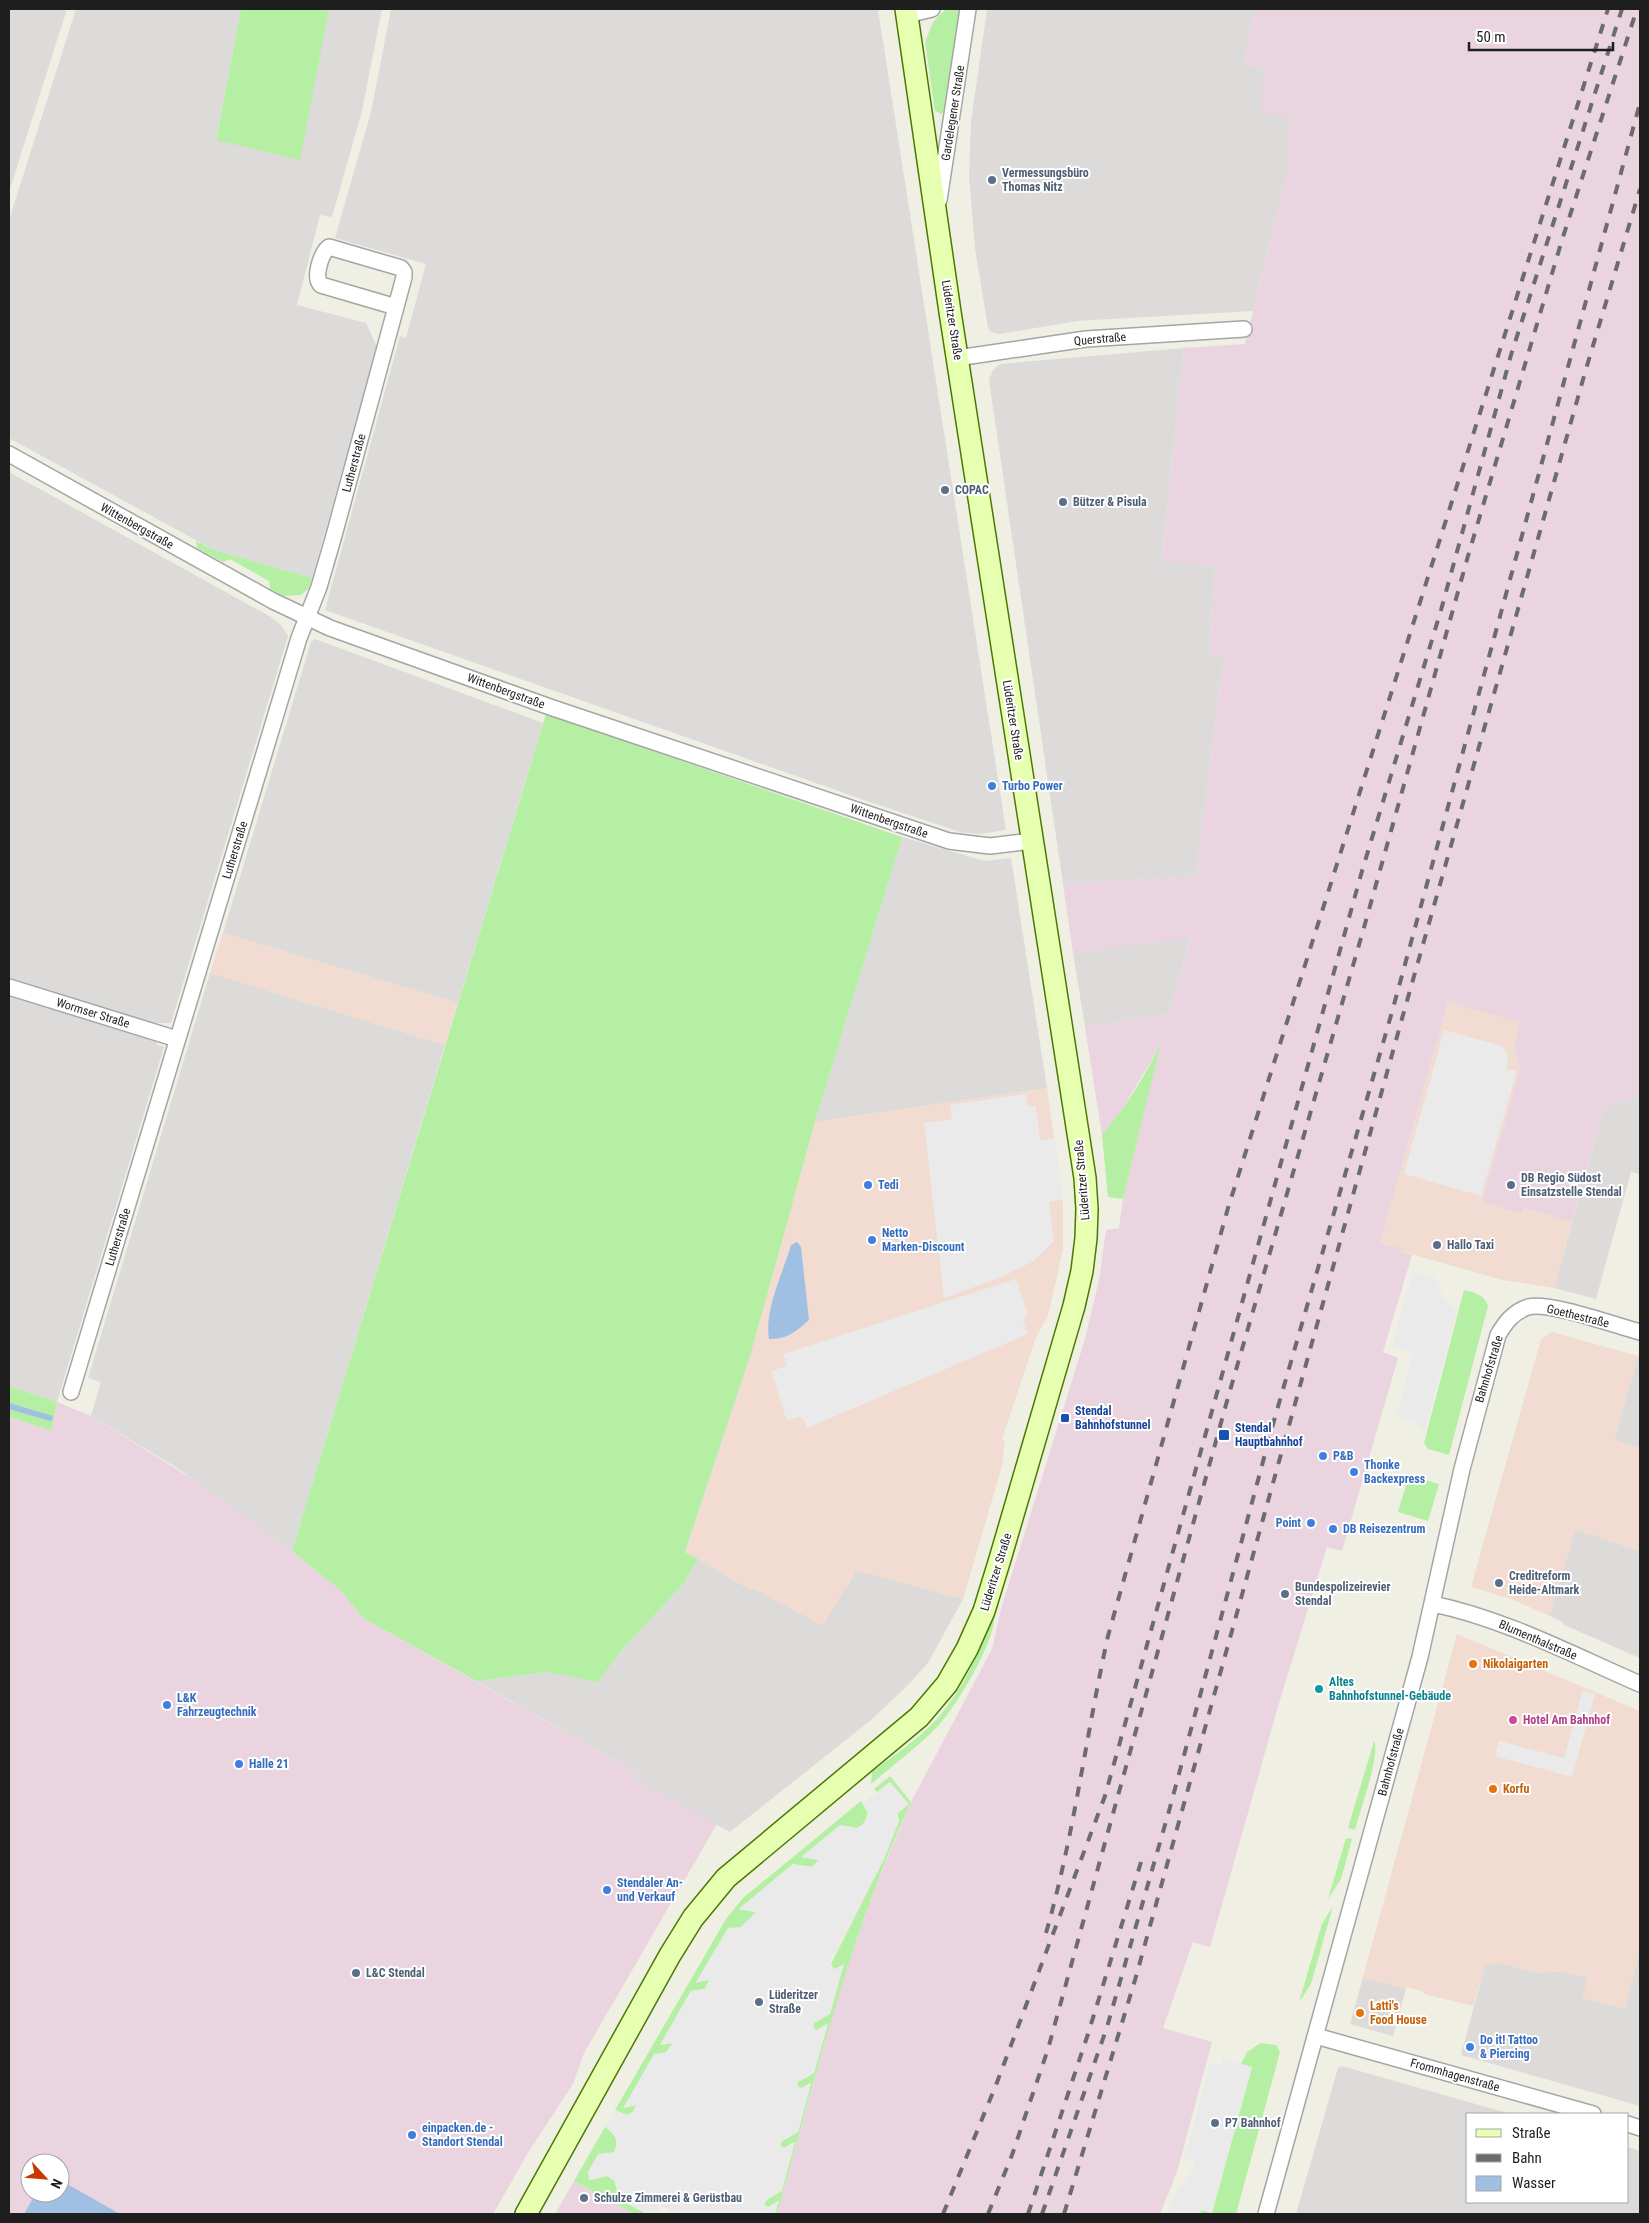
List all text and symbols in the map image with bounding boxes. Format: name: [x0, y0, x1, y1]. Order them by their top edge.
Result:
scale bar: [1469, 20, 1613, 52]
text: 50 m: [1476, 28, 1506, 46]
street label: Gardelegener Straße: [939, 64, 968, 162]
place label: Vermessungsbüro Thomas Nitz: [1002, 166, 1089, 194]
marker: Vermessungsbüro Thomas Nitz: [986, 174, 998, 186]
street label: Lüderitzer Straße: [939, 279, 965, 361]
street label: Querstraße: [1073, 330, 1127, 348]
street label: Lutherstraße: [339, 432, 369, 494]
place label: COPAC: [955, 483, 989, 497]
marker: COPAC: [939, 484, 951, 496]
place label: Bützer & Pisula: [1073, 495, 1147, 509]
marker: Bützer & Pisula: [1057, 496, 1069, 508]
street label: Wittenbergstraße: [98, 500, 176, 552]
street label: Wittenbergstraße: [465, 670, 547, 712]
street label: Lüderitzer Straße: [1000, 679, 1026, 761]
place label: Turbo Power: [1002, 779, 1063, 793]
marker: Turbo Power: [986, 780, 998, 792]
street label: Wittenbergstraße: [848, 801, 930, 841]
street label: Lutherstraße: [220, 819, 251, 881]
street label: Wormser Straße: [55, 995, 132, 1031]
street label: Lüderitzer Straße: [1071, 1139, 1092, 1221]
place label: DB Regio Südost Einsatzstelle Stendal: [1521, 1171, 1622, 1199]
place label: Tedi: [878, 1178, 899, 1192]
marker: Tedi: [862, 1179, 874, 1191]
marker: DB Regio Südost Einsatzstelle Stendal: [1505, 1179, 1517, 1191]
street label: Lutherstraße: [103, 1206, 134, 1268]
place label: Netto Marken-Discount: [882, 1226, 965, 1254]
marker: Netto Marken-Discount: [866, 1234, 878, 1246]
place label: Hallo Taxi: [1447, 1238, 1494, 1252]
marker: Hallo Taxi: [1431, 1239, 1443, 1251]
street label: Goethestraße: [1545, 1301, 1611, 1331]
street label: Bahnhofstraße: [1472, 1333, 1506, 1404]
place label: Stendal Bahnhofstunnel: [1075, 1404, 1151, 1432]
marker: Stendal Bahnhofstunnel: [1059, 1412, 1071, 1424]
place label: Stendal Hauptbahnhof: [1235, 1421, 1303, 1449]
marker: Stendal Hauptbahnhof: [1217, 1428, 1231, 1442]
place label: P&B: [1333, 1449, 1354, 1463]
marker: P&B: [1317, 1450, 1329, 1462]
place label: Thonke Backexpress: [1364, 1458, 1426, 1486]
marker: Thonke Backexpress: [1348, 1466, 1360, 1478]
place label: Point: [1276, 1516, 1301, 1530]
marker: Point: [1305, 1517, 1317, 1529]
place label: DB Reisezentrum: [1343, 1522, 1425, 1536]
marker: DB Reisezentrum: [1327, 1523, 1339, 1535]
street label: Lüderitzer Straße: [977, 1531, 1015, 1613]
place label: Creditreform Heide-Altmark: [1509, 1569, 1580, 1597]
marker: Creditreform Heide-Altmark: [1493, 1577, 1505, 1589]
place label: Bundespolizeirevier Stendal: [1295, 1580, 1390, 1608]
marker: Bundespolizeirevier Stendal: [1279, 1588, 1291, 1600]
street label: Blumenthalstraße: [1497, 1617, 1580, 1663]
place label: Nikolaigarten: [1483, 1657, 1548, 1671]
marker: Nikolaigarten: [1467, 1658, 1479, 1670]
place label: Altes Bahnhofstunnel-Gebäude: [1329, 1675, 1451, 1703]
marker: Altes Bahnhofstunnel-Gebäude: [1313, 1683, 1325, 1695]
place label: L&K Fahrzeugtechnik: [177, 1691, 257, 1719]
marker: L&K Fahrzeugtechnik: [161, 1699, 173, 1711]
place label: Hotel Am Bahnhof: [1523, 1713, 1610, 1727]
marker: Hotel Am Bahnhof: [1507, 1714, 1519, 1726]
street label: Bahnhofstraße: [1375, 1726, 1407, 1797]
place label: Halle 21: [249, 1757, 289, 1771]
marker: Halle 21: [233, 1758, 245, 1770]
place label: Korfu: [1503, 1782, 1529, 1796]
marker: Korfu: [1487, 1783, 1499, 1795]
place label: Stendaler An- und Verkauf: [617, 1876, 683, 1904]
marker: Stendaler An- und Verkauf: [601, 1884, 613, 1896]
place label: L&C Stendal: [366, 1966, 425, 1980]
marker: L&C Stendal: [350, 1967, 362, 1979]
place label: Lüderitzer Straße: [769, 1988, 818, 2016]
marker: Lüderitzer Straße: [753, 1996, 765, 2008]
place label: Latti's Food House: [1370, 1999, 1427, 2027]
marker: Latti's Food House: [1354, 2007, 1366, 2019]
place label: Do it! Tattoo & Piercing: [1480, 2033, 1538, 2061]
marker: Do it! Tattoo & Piercing: [1464, 2041, 1476, 2053]
street label: Frommhagenstraße: [1409, 2056, 1502, 2095]
legend: [1466, 2113, 1629, 2203]
place label: P7 Bahnhof: [1225, 2116, 1281, 2130]
marker: P7 Bahnhof: [1209, 2117, 1221, 2129]
place label: einpacken.de - Standort Stendal: [422, 2121, 503, 2149]
text: Straße: [1512, 2124, 1551, 2142]
marker: einpacken.de - Standort Stendal: [406, 2129, 418, 2141]
text: Bahn: [1512, 2149, 1542, 2167]
north arrow: [20, 2153, 70, 2203]
text: Wasser: [1512, 2174, 1556, 2192]
text: N: [48, 2176, 66, 2191]
place label: Schulze Zimmerei & Gerüstbau: [594, 2191, 742, 2205]
marker: Schulze Zimmerei & Gerüstbau: [578, 2192, 590, 2204]

